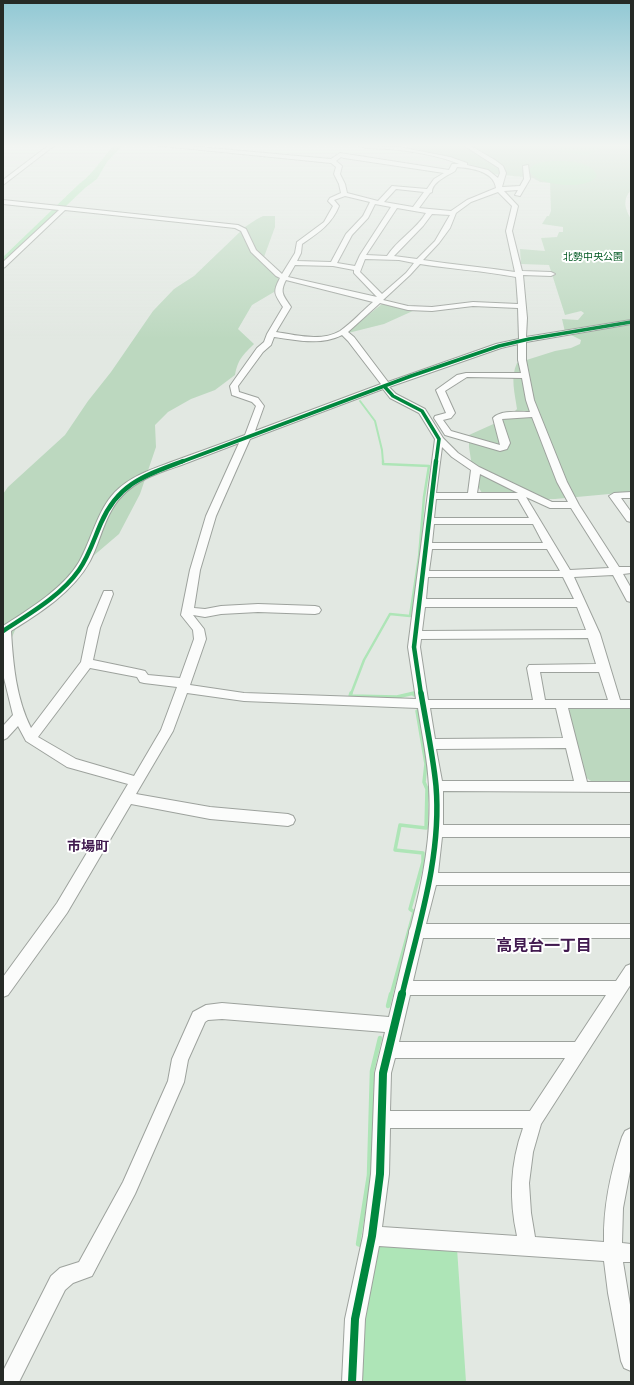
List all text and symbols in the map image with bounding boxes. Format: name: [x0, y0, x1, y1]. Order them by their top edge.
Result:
park label: 北勢中央公園: [563, 251, 623, 263]
district label: 市場町: [67, 839, 109, 855]
district label: 高見台一丁目: [496, 936, 592, 956]

